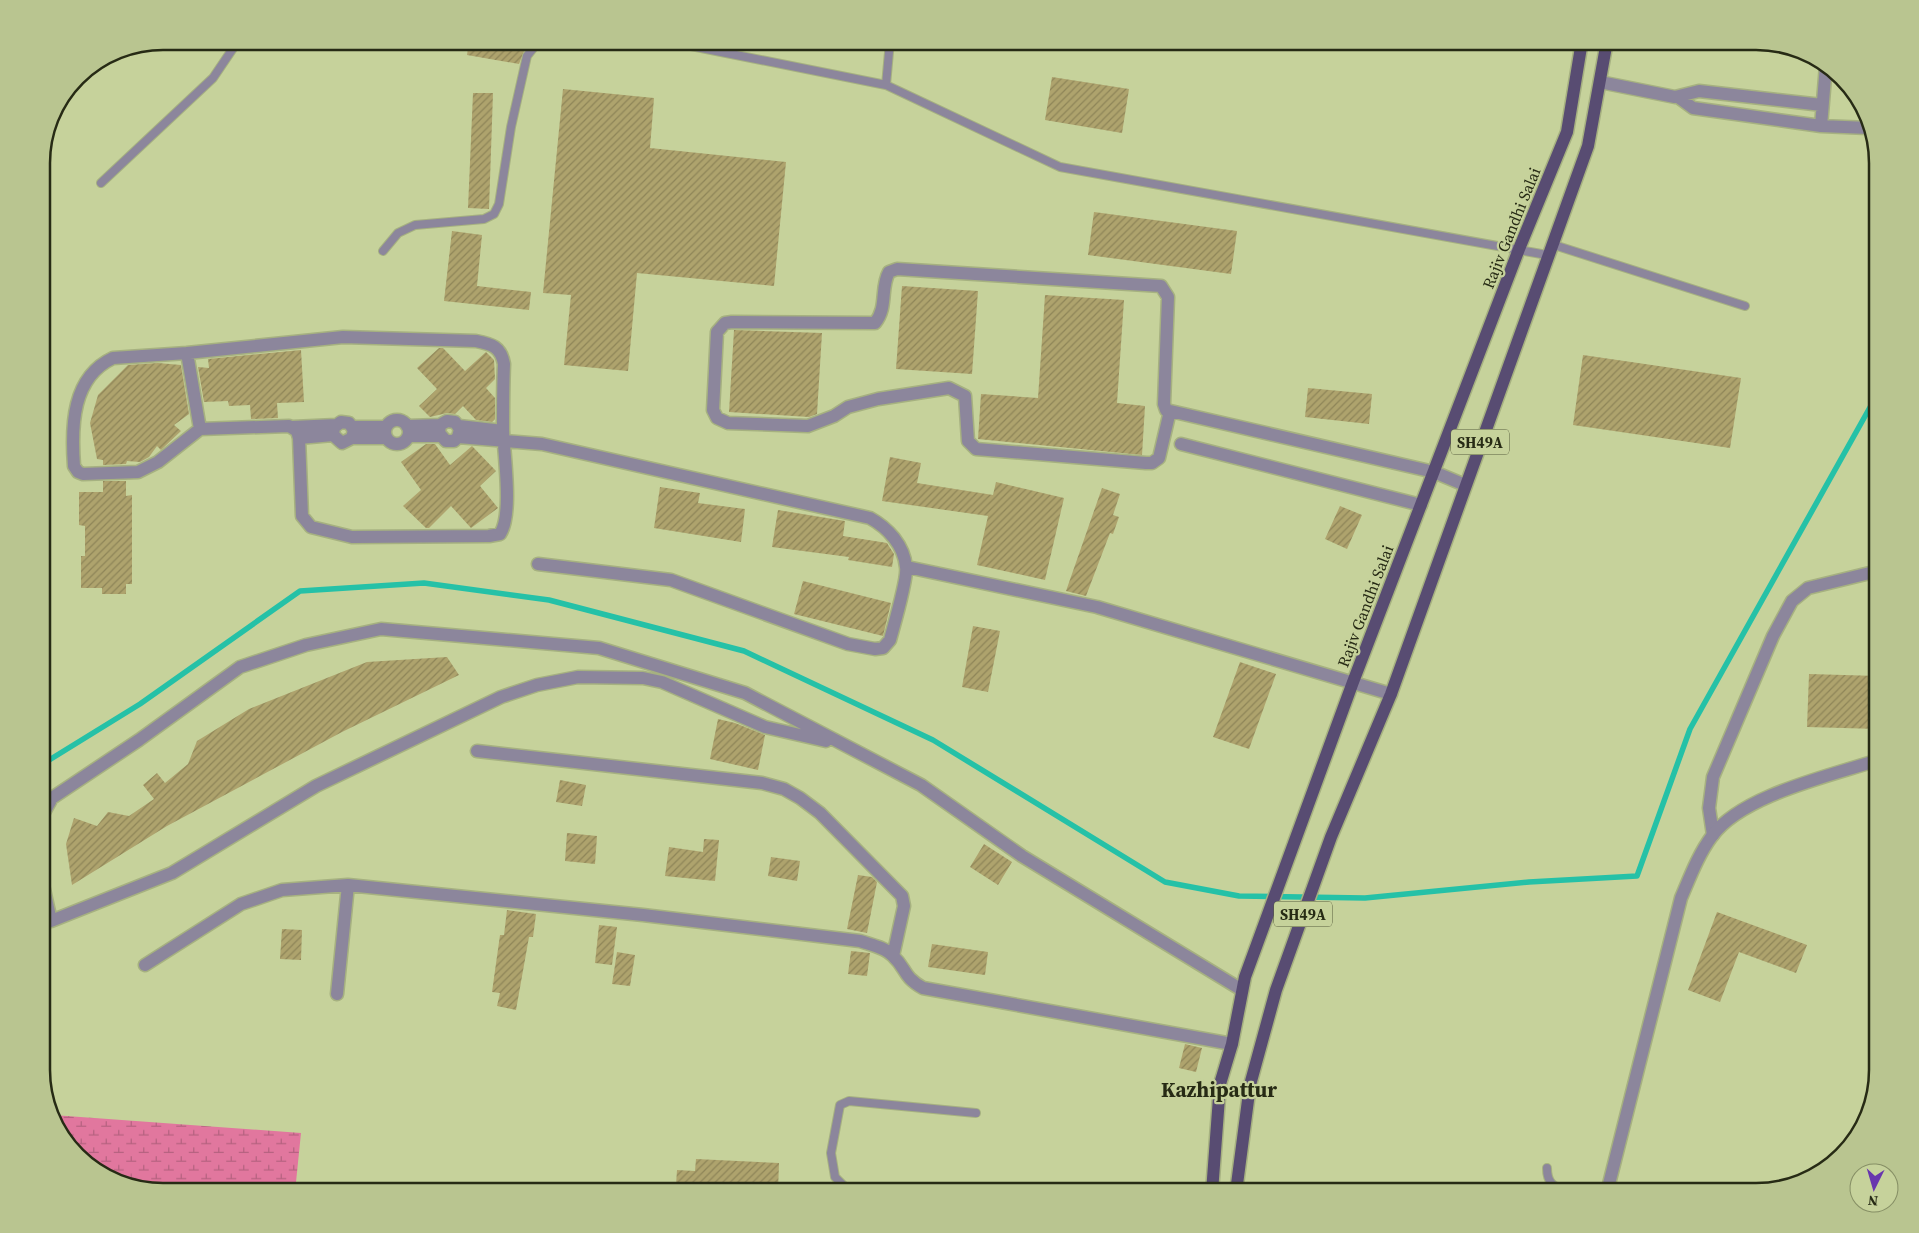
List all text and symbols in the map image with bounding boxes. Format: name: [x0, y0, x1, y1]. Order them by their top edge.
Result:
street label: Rajiv Gandhi Salai: [1477, 164, 1545, 292]
road number: SH49A: [1451, 430, 1509, 454]
street label: Rajiv Gandhi Salai: [1332, 542, 1398, 670]
road number: SH49A: [1274, 902, 1332, 926]
district label: Kazhipattur: [1161, 1075, 1277, 1104]
north arrow: [1849, 1163, 1899, 1213]
text: N: [1867, 1191, 1879, 1211]

